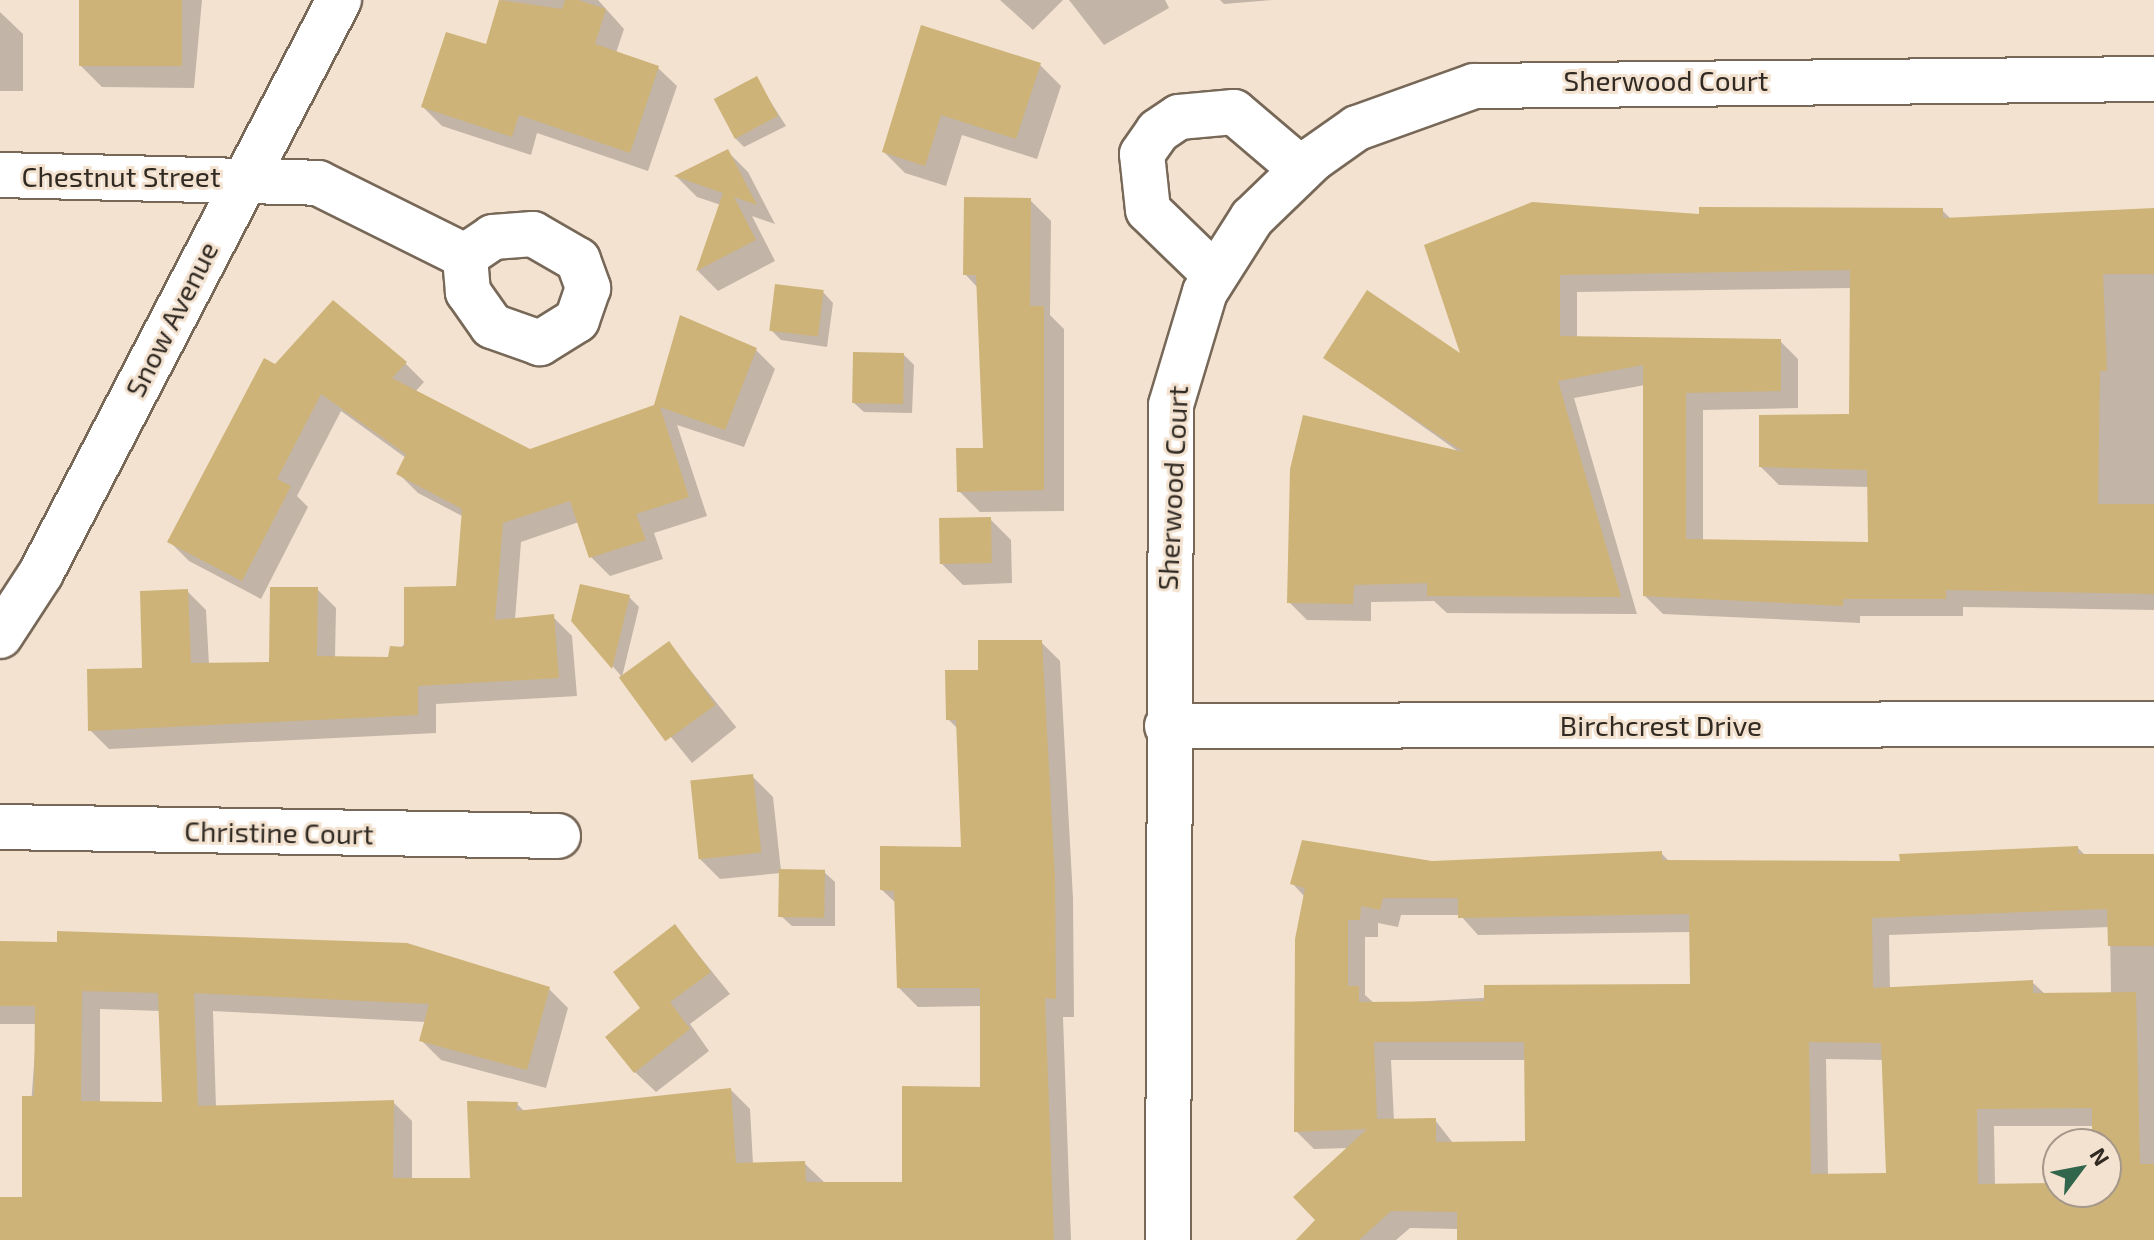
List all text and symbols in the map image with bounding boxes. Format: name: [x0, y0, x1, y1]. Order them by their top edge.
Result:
street label: Sherwood Court: [1563, 63, 1769, 97]
street label: Chestnut Street: [21, 159, 221, 193]
street label: Snow Avenue: [117, 235, 225, 403]
street label: Sherwood Court: [1150, 385, 1194, 591]
street label: Birchcrest Drive: [1560, 708, 1762, 742]
street label: Christine Court: [184, 814, 374, 850]
north arrow: [2042, 1128, 2122, 1208]
text: N: [2085, 1143, 2116, 1170]

